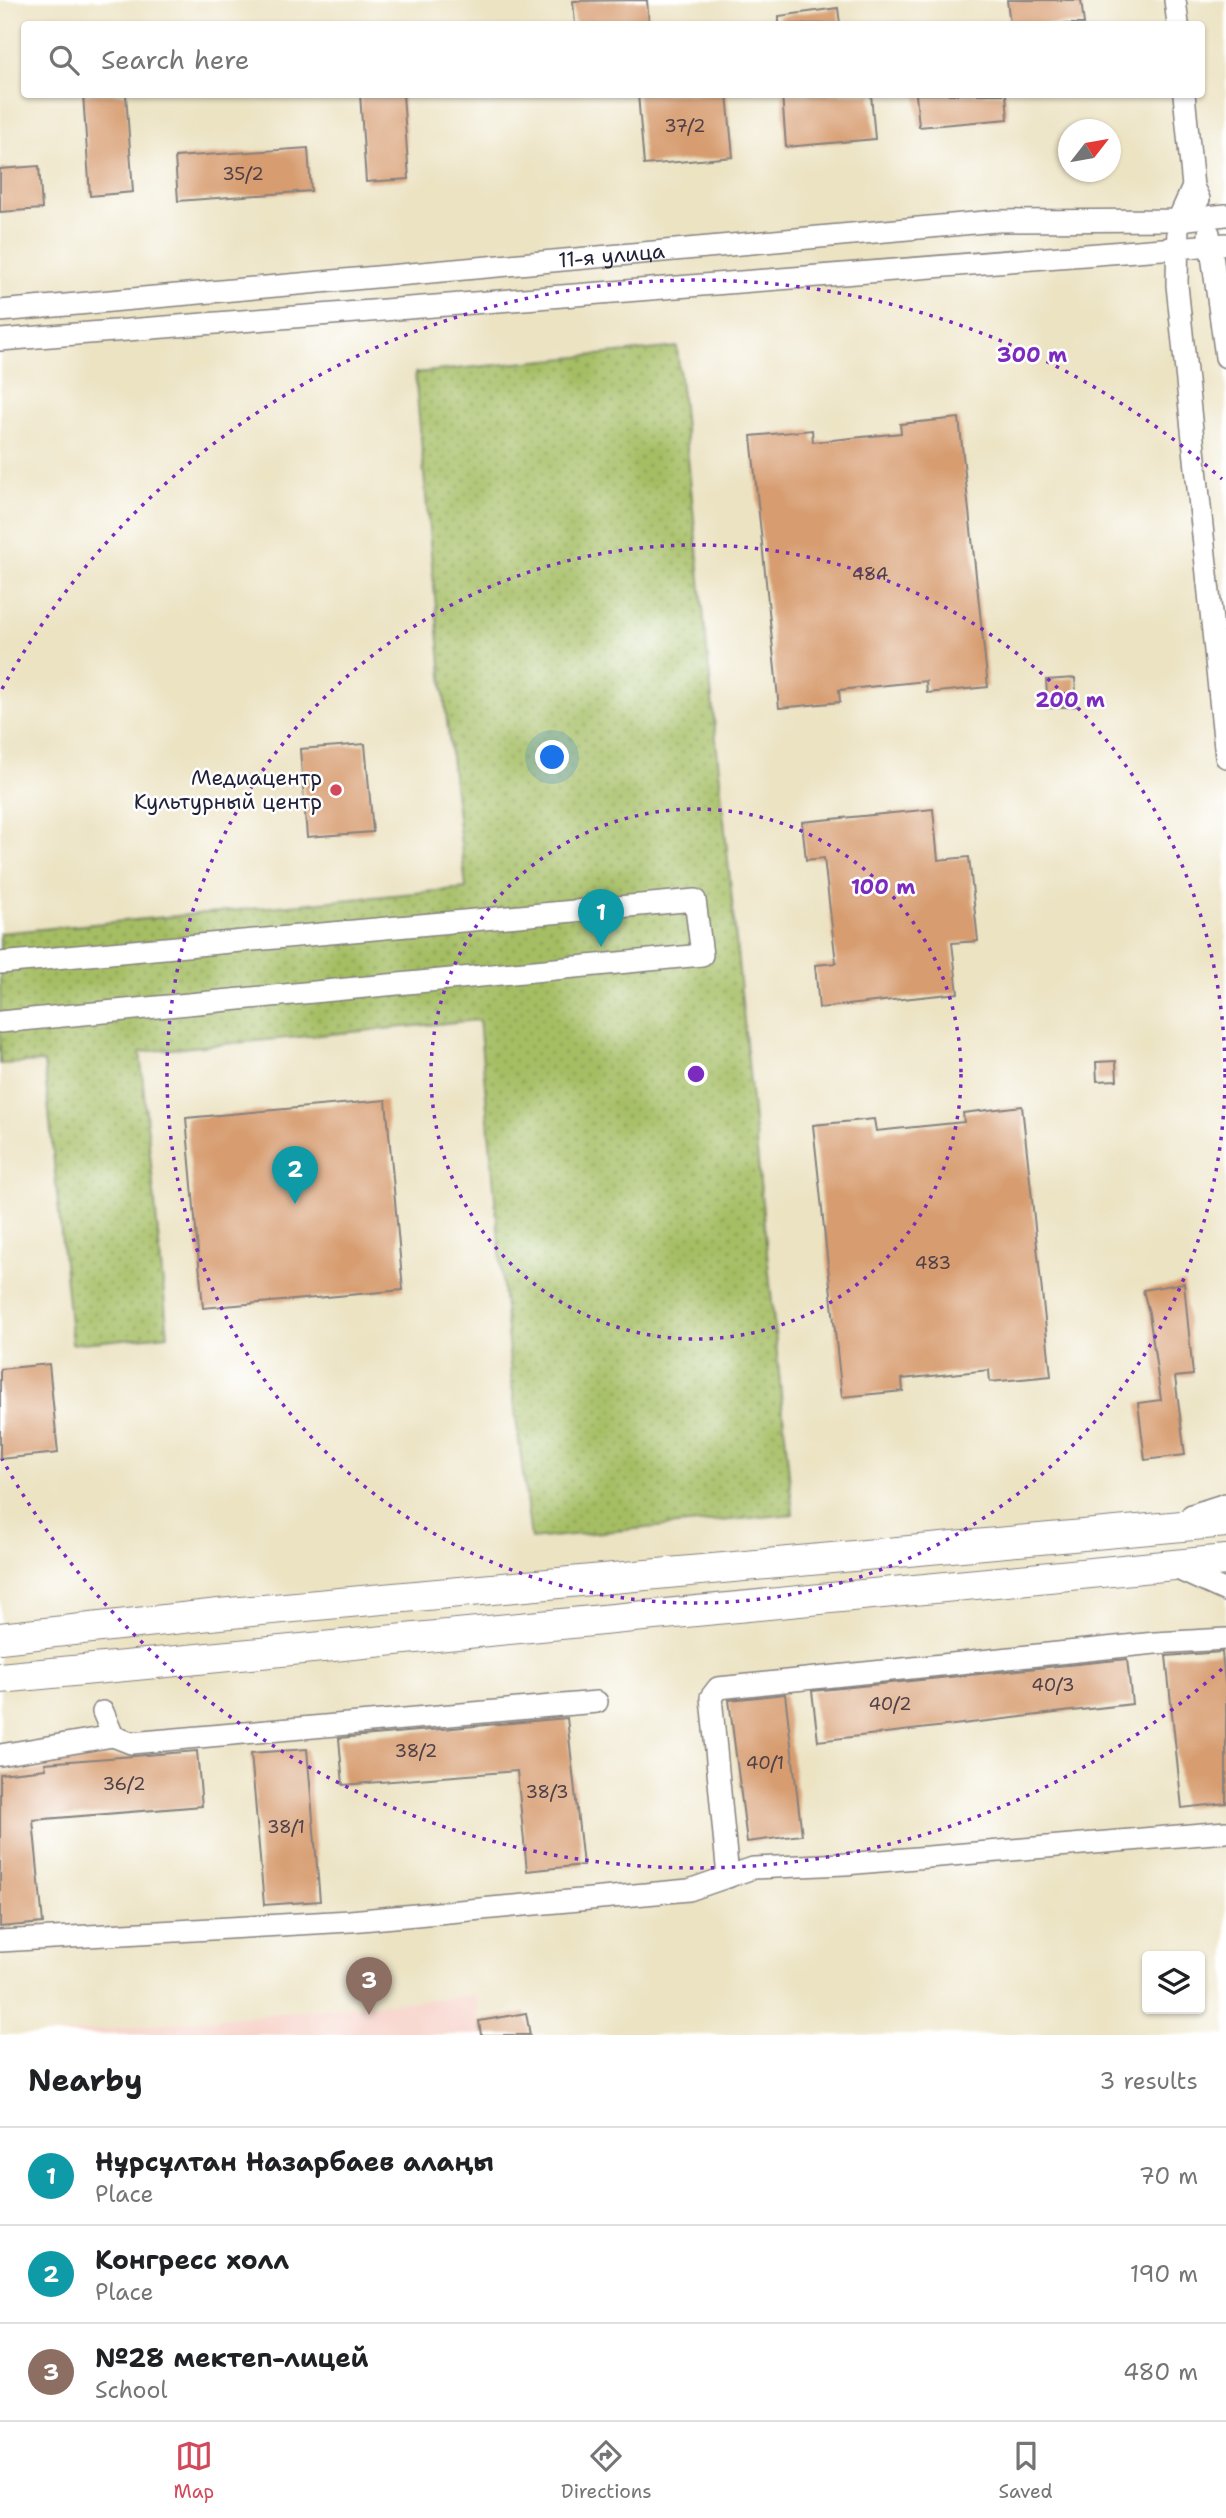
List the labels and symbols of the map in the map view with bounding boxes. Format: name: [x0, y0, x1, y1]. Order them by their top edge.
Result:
house number: 37/2: [664, 114, 706, 138]
north arrow: [1058, 119, 1121, 182]
house number: 35/2: [222, 162, 264, 186]
street label: 11-я улица: [557, 237, 666, 274]
text: 300 m: [997, 341, 1067, 369]
house number: 484: [852, 562, 888, 586]
text: 200 m: [1035, 686, 1105, 714]
your location: [535, 740, 569, 774]
place label: Медиацентр Культурный центр: [134, 764, 322, 816]
marker: Медиацентр Культурный центр: [328, 782, 344, 798]
text: 100 m: [851, 873, 915, 901]
pin: 1: [578, 889, 624, 947]
centre of rings: [684, 1062, 708, 1086]
pin: 2: [272, 1146, 318, 1204]
house number: 483: [915, 1251, 951, 1275]
house number: 40/3: [1031, 1673, 1075, 1697]
house number: 40/2: [868, 1692, 912, 1716]
house number: 38/2: [395, 1739, 437, 1763]
house number: 40/1: [746, 1751, 784, 1775]
house number: 36/2: [102, 1772, 146, 1796]
house number: 38/3: [525, 1780, 569, 1804]
house number: 38/1: [267, 1815, 305, 1839]
pin: 3: [346, 1957, 392, 2015]

